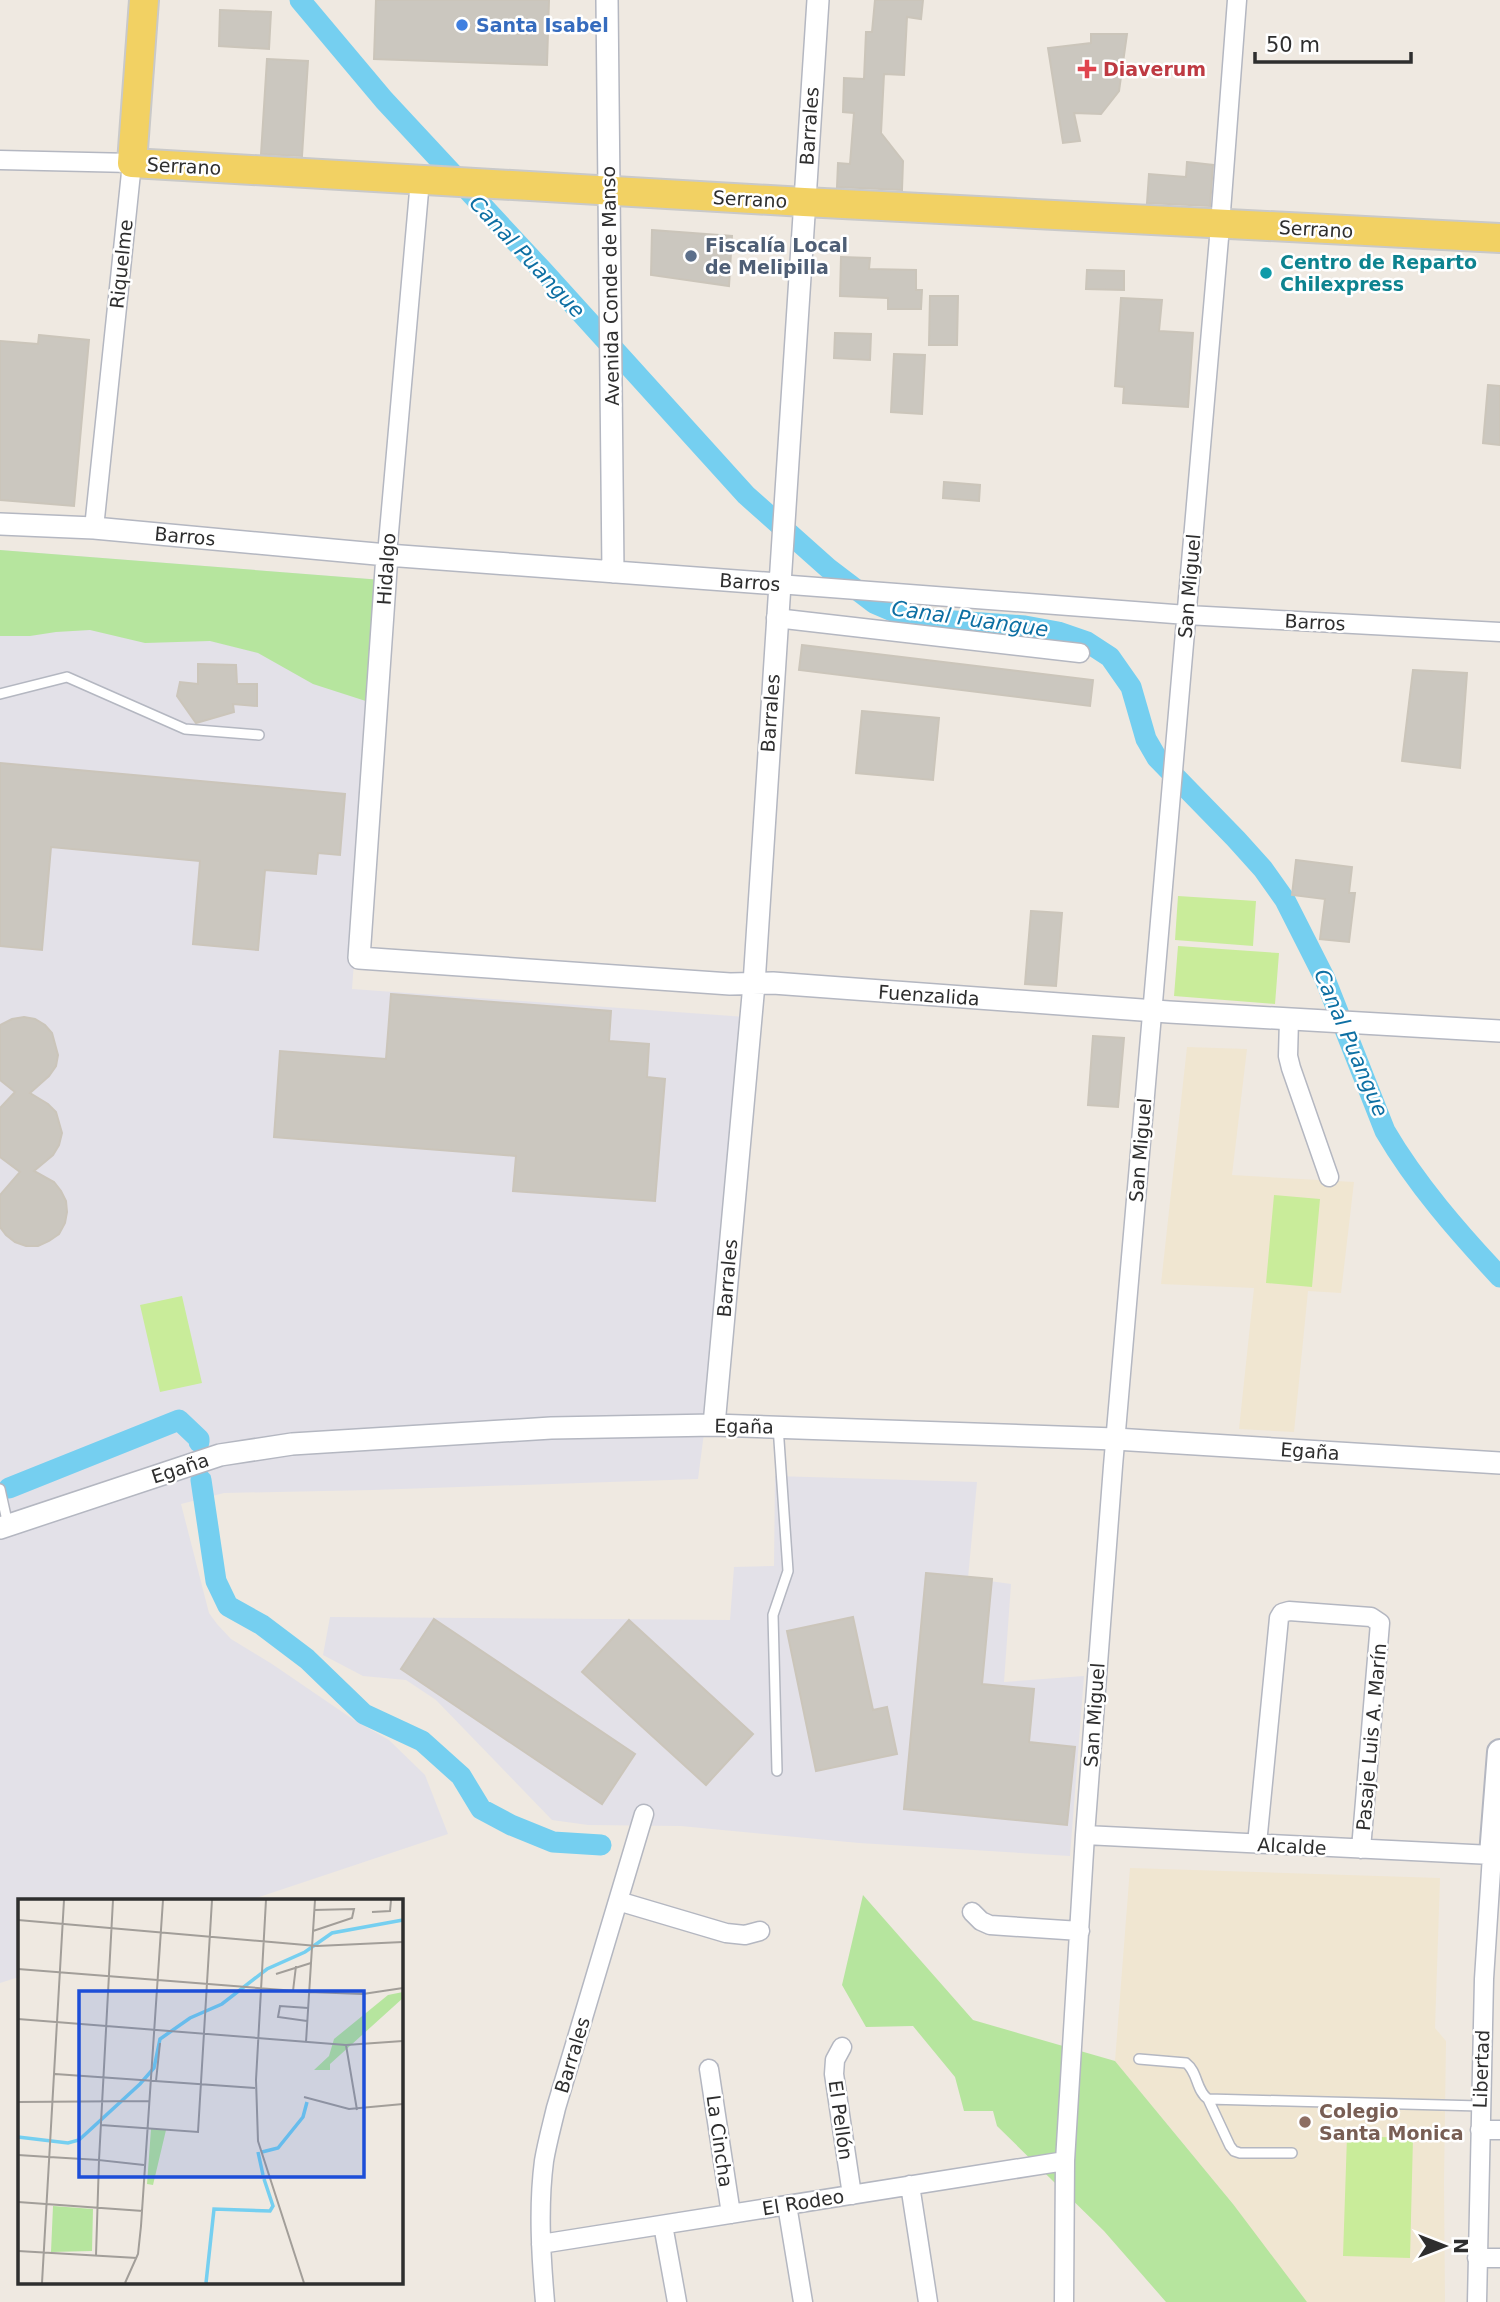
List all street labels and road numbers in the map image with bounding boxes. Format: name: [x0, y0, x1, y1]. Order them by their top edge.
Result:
street label: Barrales: [795, 86, 823, 166]
street label: Serrano: [146, 153, 222, 179]
street label: Avenida Conde de Manso: [597, 166, 623, 406]
street label: Serrano: [712, 186, 788, 212]
street label: Serrano: [1278, 216, 1354, 242]
street label: Riquelme: [105, 218, 137, 310]
street label: Barros: [154, 522, 216, 550]
street label: Hidalgo: [373, 532, 399, 606]
street label: San Miguel: [1173, 533, 1205, 639]
street label: Barros: [719, 569, 781, 595]
street label: Barros: [1284, 609, 1346, 635]
street label: Barrales: [756, 673, 784, 753]
street label: Fuenzalida: [878, 980, 980, 1010]
street label: San Miguel: [1124, 1097, 1156, 1203]
street label: Barrales: [713, 1238, 741, 1318]
street label: Egaña: [714, 1414, 774, 1438]
street label: Egaña: [1280, 1438, 1340, 1464]
street label: Egaña: [148, 1448, 212, 1488]
street label: Pasaje Luis A. Marín: [1352, 1642, 1390, 1832]
street label: San Miguel: [1079, 1662, 1109, 1768]
street label: Alcalde: [1257, 1833, 1327, 1859]
street label: Barrales: [550, 2014, 594, 2096]
street label: Libertad: [1469, 2029, 1493, 2109]
street label: El Pellón: [825, 2079, 857, 2161]
street label: La Cincha: [703, 2093, 737, 2189]
street label: El Rodeo: [760, 2185, 846, 2219]

